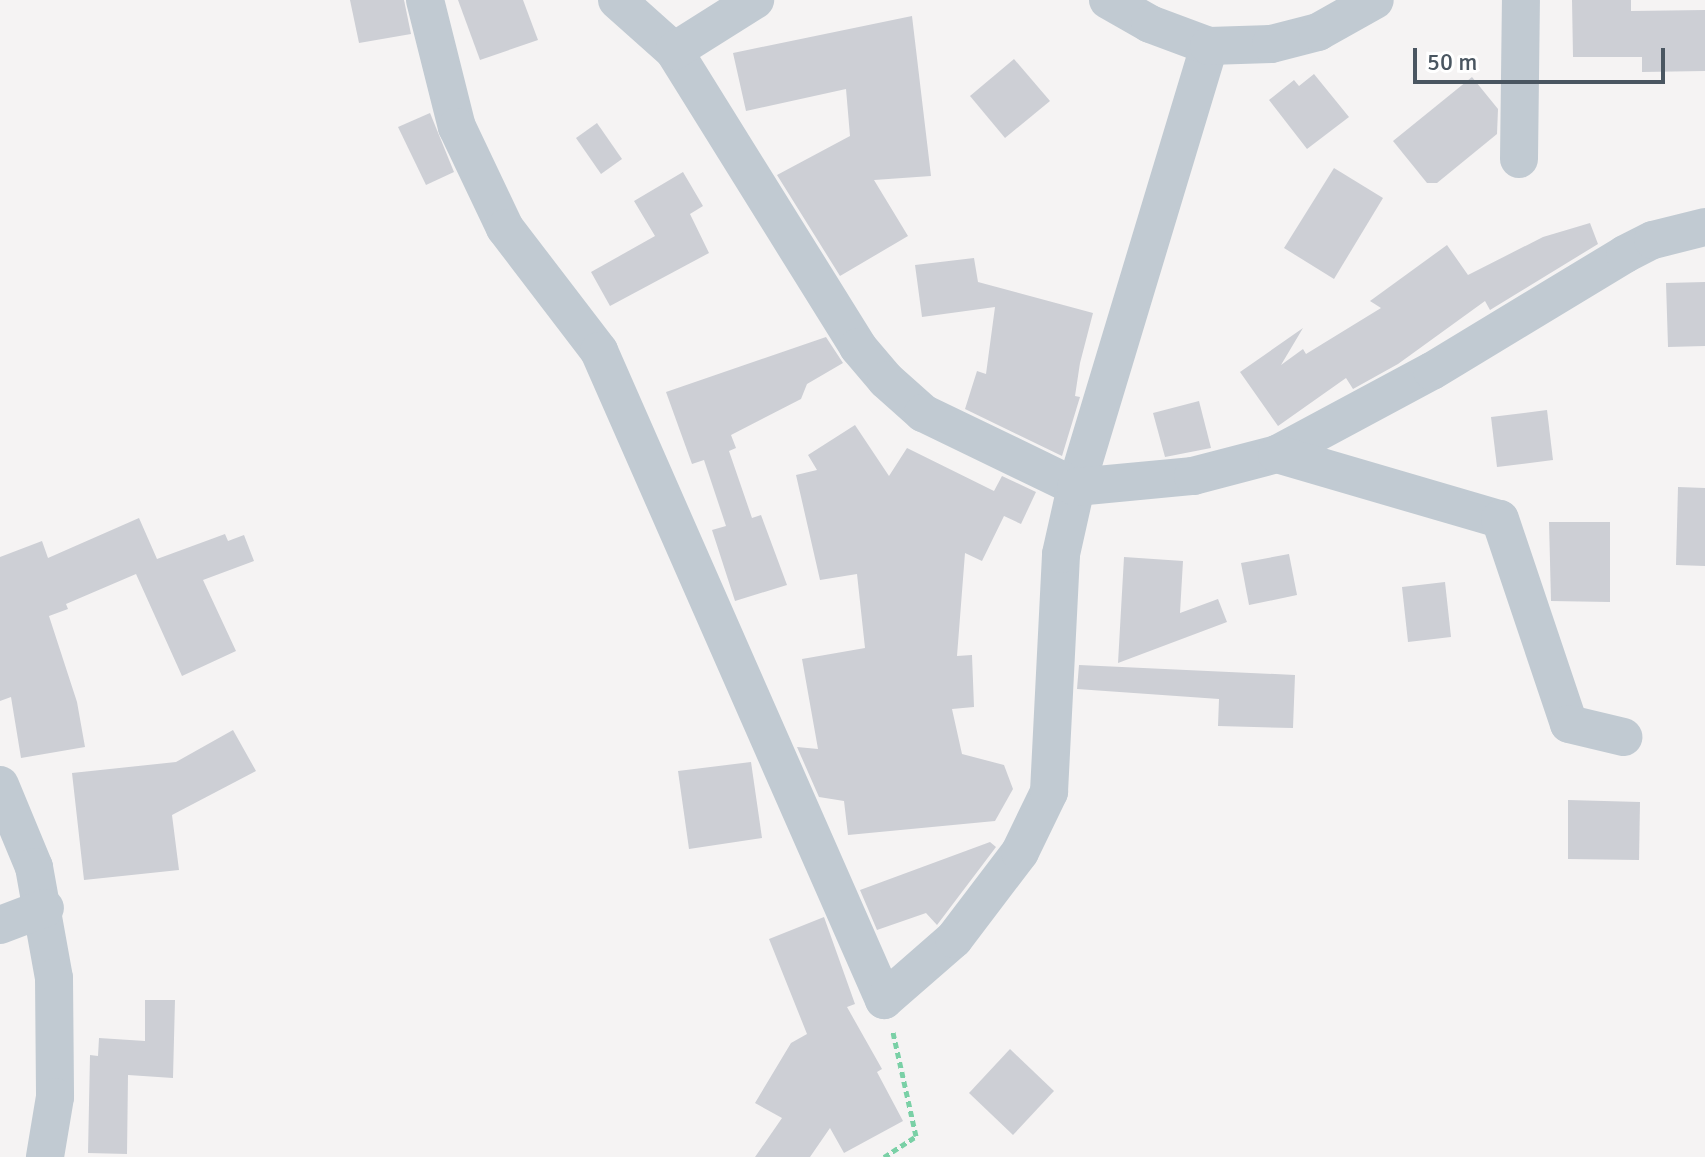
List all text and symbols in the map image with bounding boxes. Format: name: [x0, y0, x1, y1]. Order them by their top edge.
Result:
scale bar: [1417, 32, 1669, 82]
text: 50 m: [1427, 47, 1477, 77]

